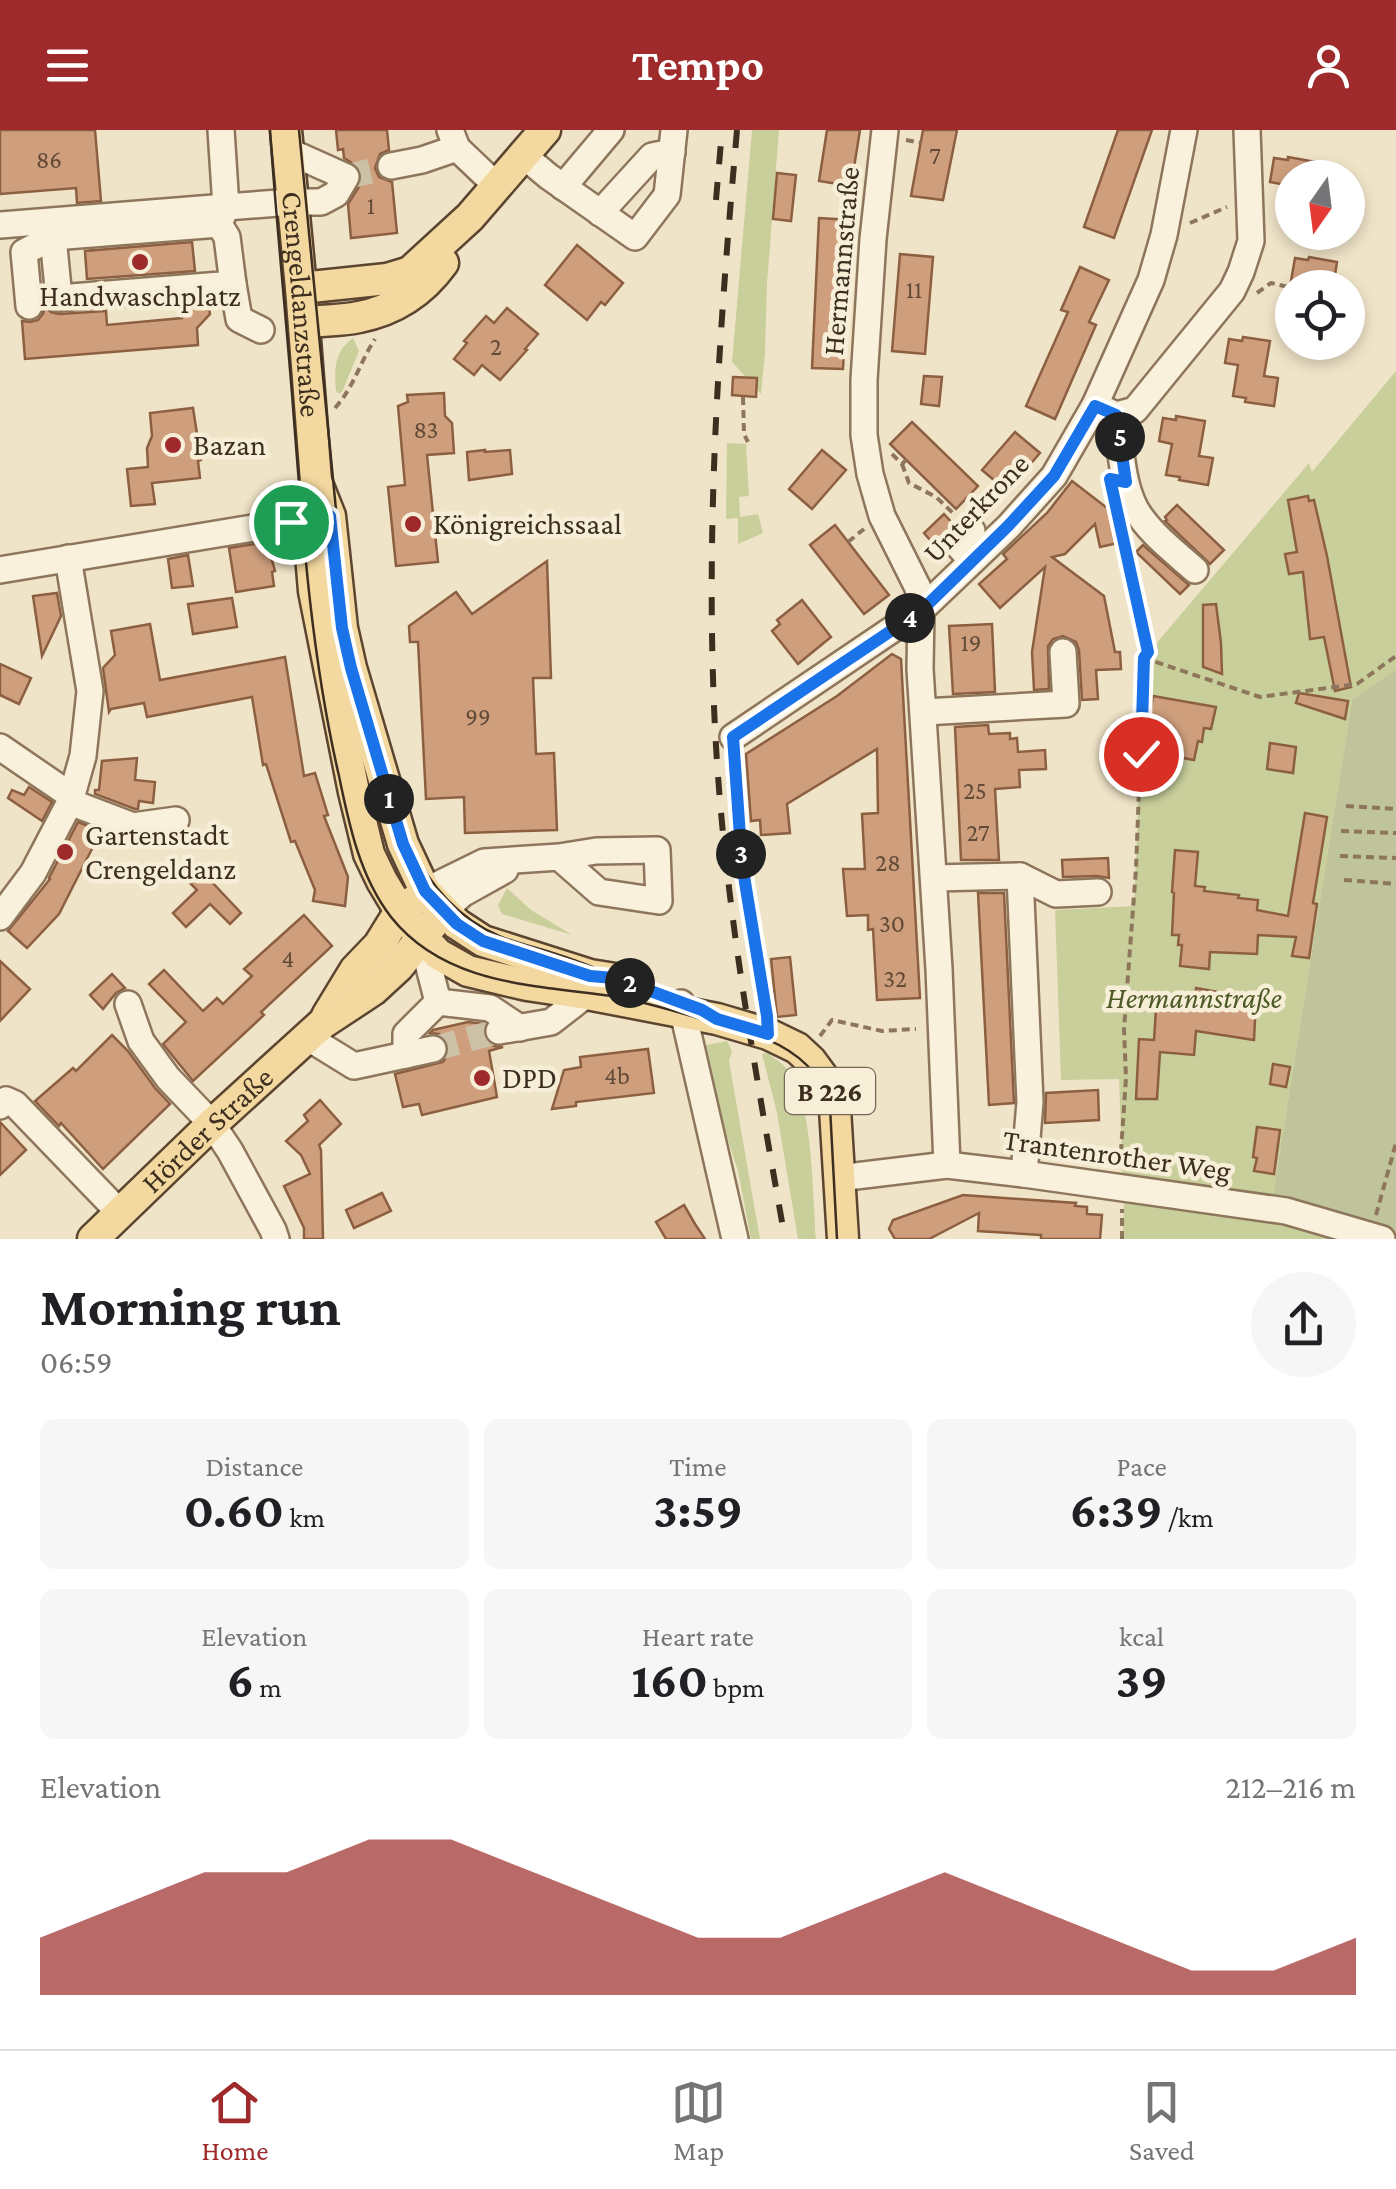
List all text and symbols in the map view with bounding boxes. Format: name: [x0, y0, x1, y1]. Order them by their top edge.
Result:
icon: menu: [40, 38, 95, 93]
icon: person: [1301, 38, 1356, 93]
text: Tempo: [632, 40, 764, 90]
house number: 7: [929, 142, 941, 169]
house number: 86: [36, 146, 62, 173]
north arrow: [1275, 160, 1365, 250]
map controls: [1275, 160, 1365, 360]
street label: Hermannstraße: [816, 165, 865, 357]
street label: Crengeldanzstraße: [276, 190, 328, 418]
house number: 1: [367, 192, 375, 219]
marker: Handwaschplatz: [129, 251, 151, 273]
button: locate: [1275, 270, 1365, 360]
house number: 11: [906, 276, 922, 303]
place label: Handwaschplatz: [39, 279, 241, 313]
house number: 2: [490, 333, 502, 360]
pin: 5: [1095, 412, 1145, 462]
house number: 83: [414, 416, 438, 443]
text: 5: [1113, 421, 1127, 452]
place label: Bazan: [193, 428, 266, 461]
marker: Bazan: [162, 434, 184, 456]
street label: Unterkrone: [916, 447, 1035, 569]
pin: [249, 480, 334, 565]
icon: arrive: [264, 495, 319, 550]
place label: Königreichssaal: [433, 507, 622, 541]
marker: Königreichssaal: [402, 513, 424, 535]
pin: 4: [885, 593, 935, 643]
text: 4: [902, 602, 918, 633]
house number: 19: [961, 629, 982, 656]
house number: 99: [465, 703, 491, 730]
pin: [1099, 712, 1184, 797]
icon: check: [1114, 727, 1169, 782]
pin: 1: [364, 774, 414, 824]
house number: 25: [963, 777, 987, 804]
text: 1: [384, 783, 394, 814]
place label: Gartenstadt Crengeldanz: [85, 818, 236, 886]
house number: 27: [966, 819, 990, 846]
pin: 3: [716, 829, 766, 879]
text: 3: [734, 838, 748, 869]
marker: Gartenstadt Crengeldanz: [54, 841, 76, 863]
house number: 28: [875, 849, 901, 876]
house number: 30: [879, 910, 905, 937]
house number: 4: [282, 945, 294, 972]
pin: 2: [605, 958, 655, 1008]
house number: 32: [883, 965, 907, 992]
text: 2: [623, 967, 637, 998]
park label: Hermannstraße: [1106, 981, 1282, 1015]
street label: Hörder Straße: [134, 1060, 279, 1199]
place label: DPD: [502, 1061, 557, 1094]
house number: 4b: [604, 1062, 630, 1089]
marker: DPD: [471, 1067, 493, 1089]
road number: B 226: [785, 1068, 875, 1114]
street label: Trantenrother Weg: [1001, 1122, 1233, 1188]
button: share: [1251, 1272, 1356, 1377]
text: Morning run: [40, 1276, 341, 1337]
text: 06:59: [40, 1344, 113, 1380]
text: Distance: [205, 1451, 303, 1482]
text: Time: [669, 1451, 727, 1482]
text: Pace: [1116, 1451, 1167, 1482]
text: 0.60: [184, 1482, 284, 1538]
text: 3:59: [653, 1482, 743, 1538]
text: 6:39: [1070, 1482, 1163, 1538]
text: km: [284, 1502, 325, 1533]
text: /km: [1163, 1502, 1214, 1533]
text: Elevation: [201, 1621, 307, 1652]
text: Heart rate: [642, 1621, 754, 1652]
text: kcal: [1119, 1621, 1164, 1652]
text: 6: [227, 1652, 254, 1708]
text: 160: [631, 1652, 708, 1708]
text: 39: [1116, 1652, 1168, 1708]
text: m: [254, 1672, 282, 1703]
text: bpm: [708, 1672, 765, 1703]
text: Elevation: [40, 1769, 161, 1805]
text: 212–216 m: [1225, 1769, 1356, 1805]
tab: Home: [201, 2075, 268, 2166]
tab: Map: [671, 2075, 726, 2166]
tab: Saved: [1129, 2075, 1195, 2166]

